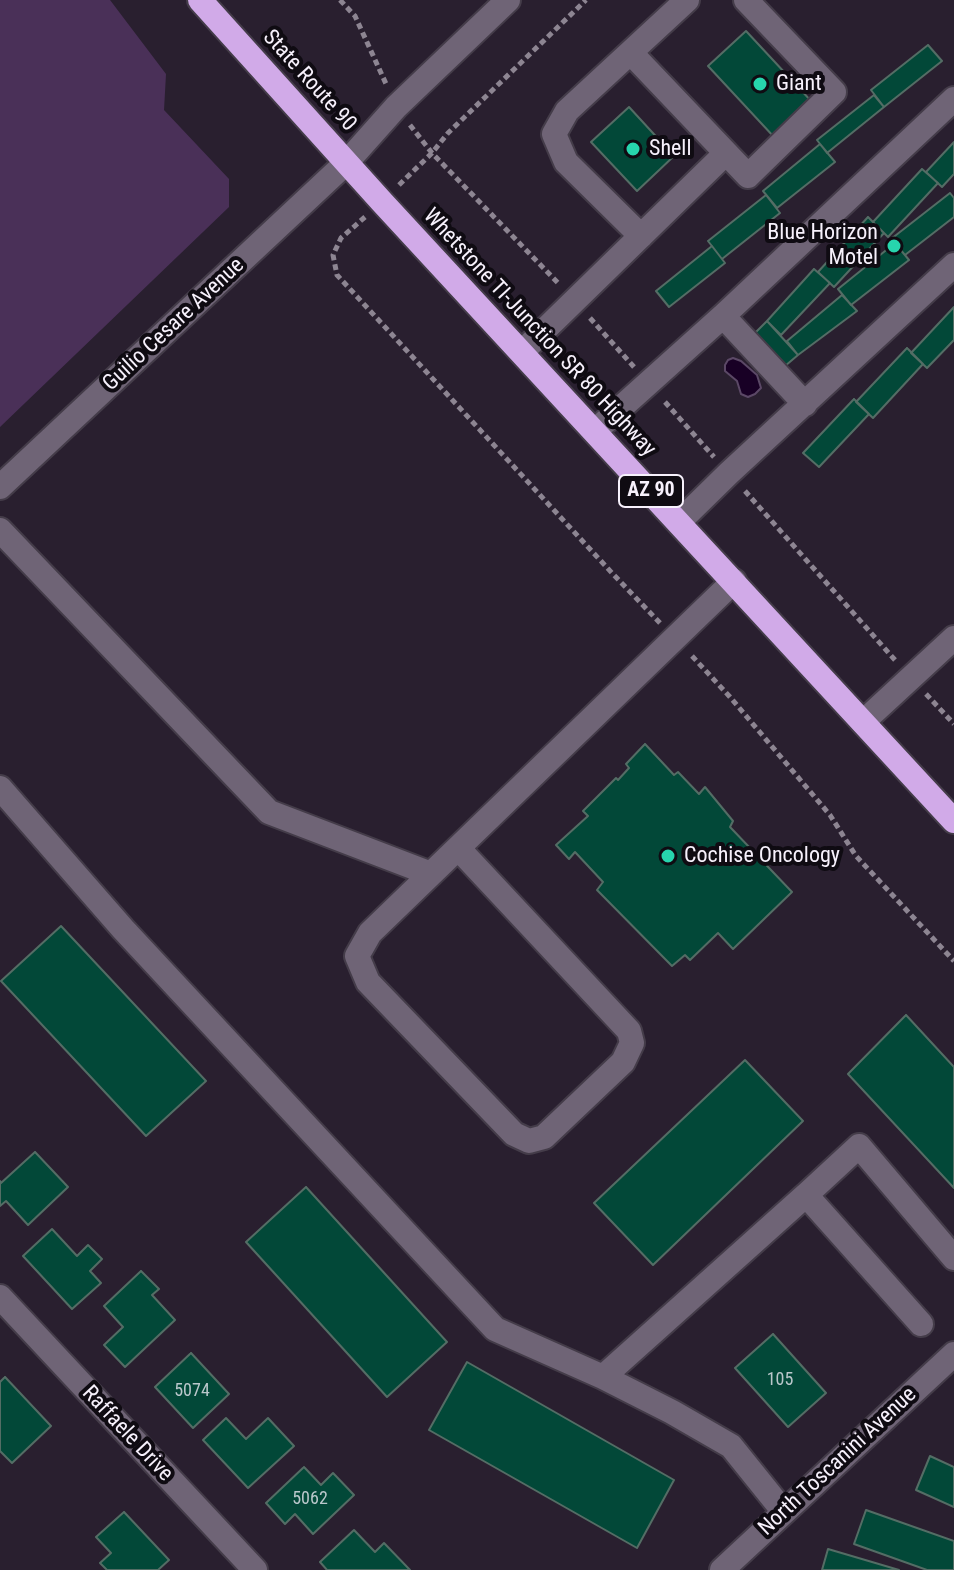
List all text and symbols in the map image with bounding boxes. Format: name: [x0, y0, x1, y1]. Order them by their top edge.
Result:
street label: State Route 90: [257, 25, 361, 137]
place label: Giant: [776, 71, 822, 97]
marker: Giant: [751, 75, 769, 93]
place label: Shell: [649, 136, 691, 162]
marker: Shell: [624, 140, 642, 158]
street label: Whetstone TI-Junction SR 80 Highway: [417, 204, 661, 462]
place label: Blue Horizon Motel: [767, 220, 878, 272]
marker: Blue Horizon Motel: [885, 237, 903, 255]
street label: Guilio Cesare Avenue: [98, 253, 250, 397]
road number: AZ 90: [619, 475, 683, 507]
place label: Cochise Oncology: [684, 843, 840, 869]
marker: Cochise Oncology: [659, 847, 677, 865]
house number: 105: [767, 1369, 793, 1391]
house number: 5074: [174, 1380, 210, 1402]
street label: Raffaele Drive: [76, 1381, 178, 1487]
street label: North Toscanini Avenue: [754, 1382, 922, 1542]
house number: 5062: [292, 1488, 328, 1510]

